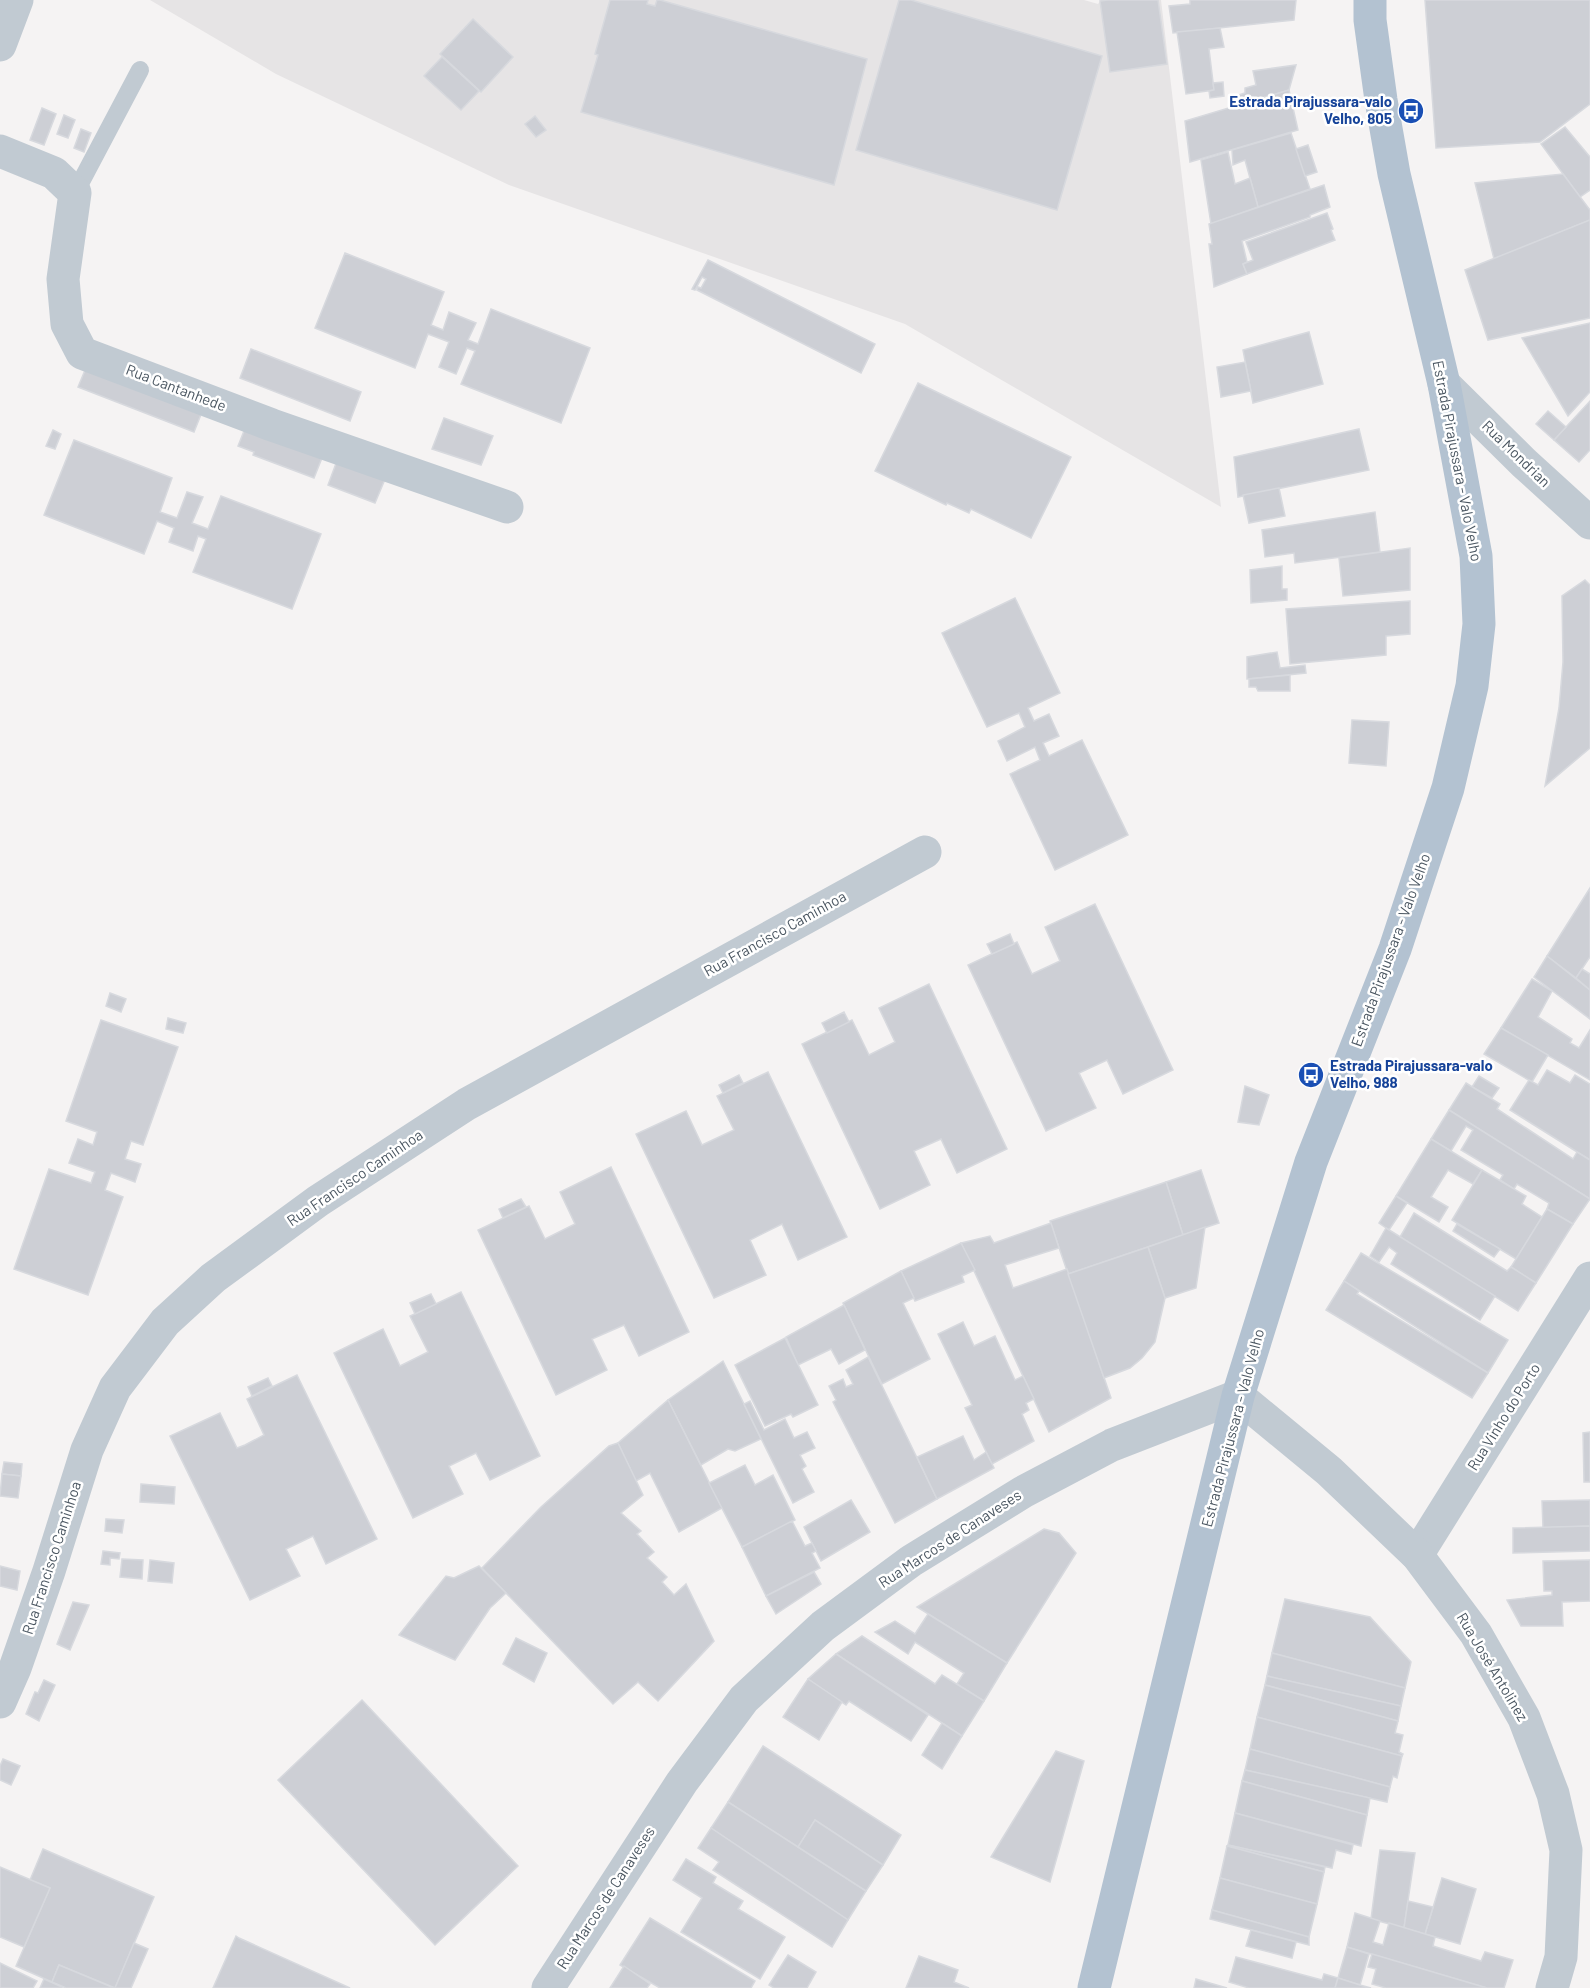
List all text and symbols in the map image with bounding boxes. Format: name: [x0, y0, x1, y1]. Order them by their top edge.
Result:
place label: Estrada Pirajussara-valo Velho, 805: [1229, 92, 1392, 127]
bus stop icon: Estrada Pirajussara-valo Velho, 805: [1396, 96, 1426, 126]
street label: Estrada Pirajussara - Valo Velho: [1430, 359, 1486, 563]
street label: Rua Cantanhede: [124, 360, 229, 414]
street label: Rua Mondrian: [1479, 416, 1555, 490]
street label: Estrada Pirajussara - Valo Velho: [1347, 851, 1433, 1049]
street label: Rua Francisco Caminhoa: [700, 887, 849, 980]
place label: Estrada Pirajussara-valo Velho, 988: [1330, 1056, 1493, 1091]
bus stop icon: Estrada Pirajussara-valo Velho, 988: [1296, 1060, 1326, 1090]
street label: Rua Francisco Caminhoa: [283, 1125, 426, 1229]
street label: Estrada Pirajussara - Valo Velho: [1197, 1327, 1267, 1529]
street label: Rua Vinho do Porto: [1463, 1360, 1543, 1473]
street label: Rua Francisco Caminhoa: [18, 1479, 84, 1636]
street label: Rua Marcos de Canaveses: [875, 1485, 1024, 1591]
street label: Rua José Antolinez: [1453, 1609, 1533, 1724]
street label: Rua Marcos de Canaveses: [552, 1823, 658, 1972]

